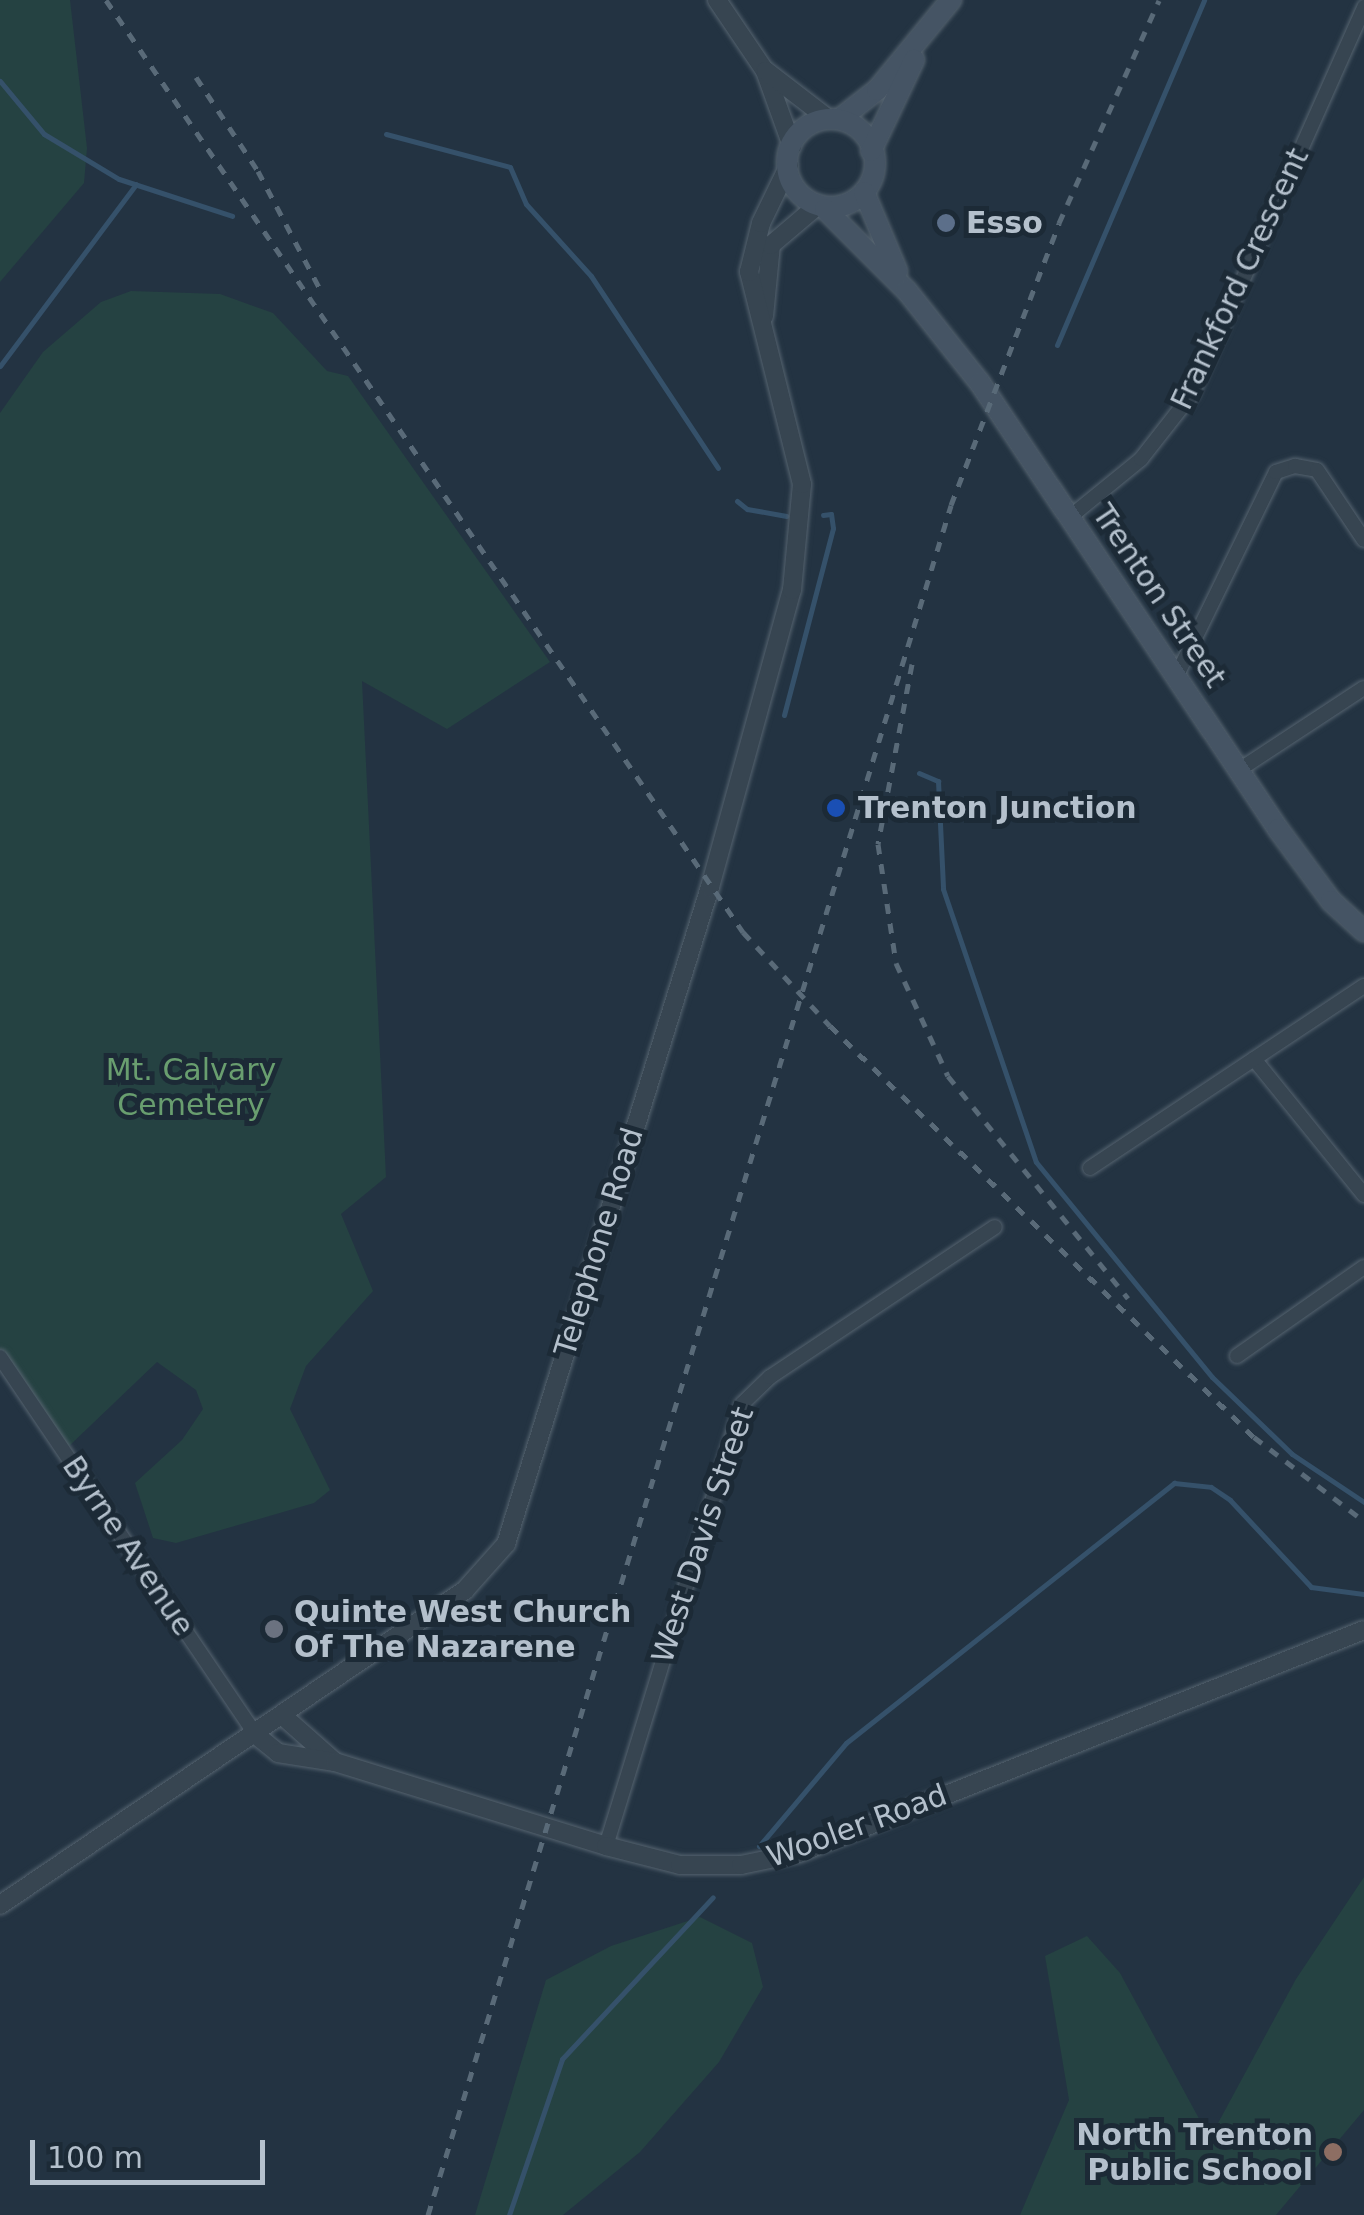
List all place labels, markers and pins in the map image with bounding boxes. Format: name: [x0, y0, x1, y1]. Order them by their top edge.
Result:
place label: Esso: [966, 205, 1043, 241]
marker: Esso: [935, 212, 957, 234]
place label: Trenton Junction: [858, 790, 1137, 826]
marker: Trenton Junction: [823, 795, 849, 821]
place label: Quinte West Church Of The Nazarene: [294, 1594, 631, 1664]
marker: Quinte West Church Of The Nazarene: [263, 1618, 285, 1640]
place label: North Trenton Public School: [1076, 2117, 1313, 2188]
marker: North Trenton Public School: [1322, 2141, 1344, 2163]

